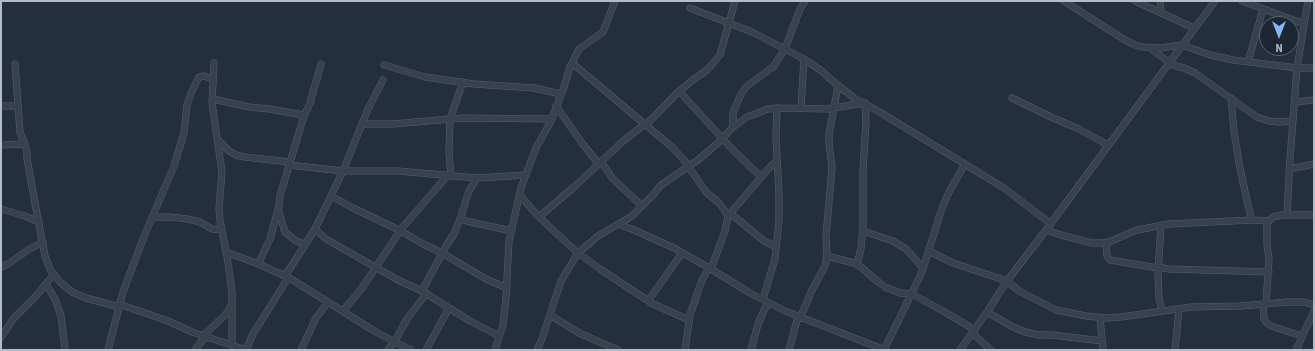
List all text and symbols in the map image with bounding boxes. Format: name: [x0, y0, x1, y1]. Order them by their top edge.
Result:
north arrow: [1259, 16, 1299, 56]
text: N: [1275, 40, 1283, 55]

